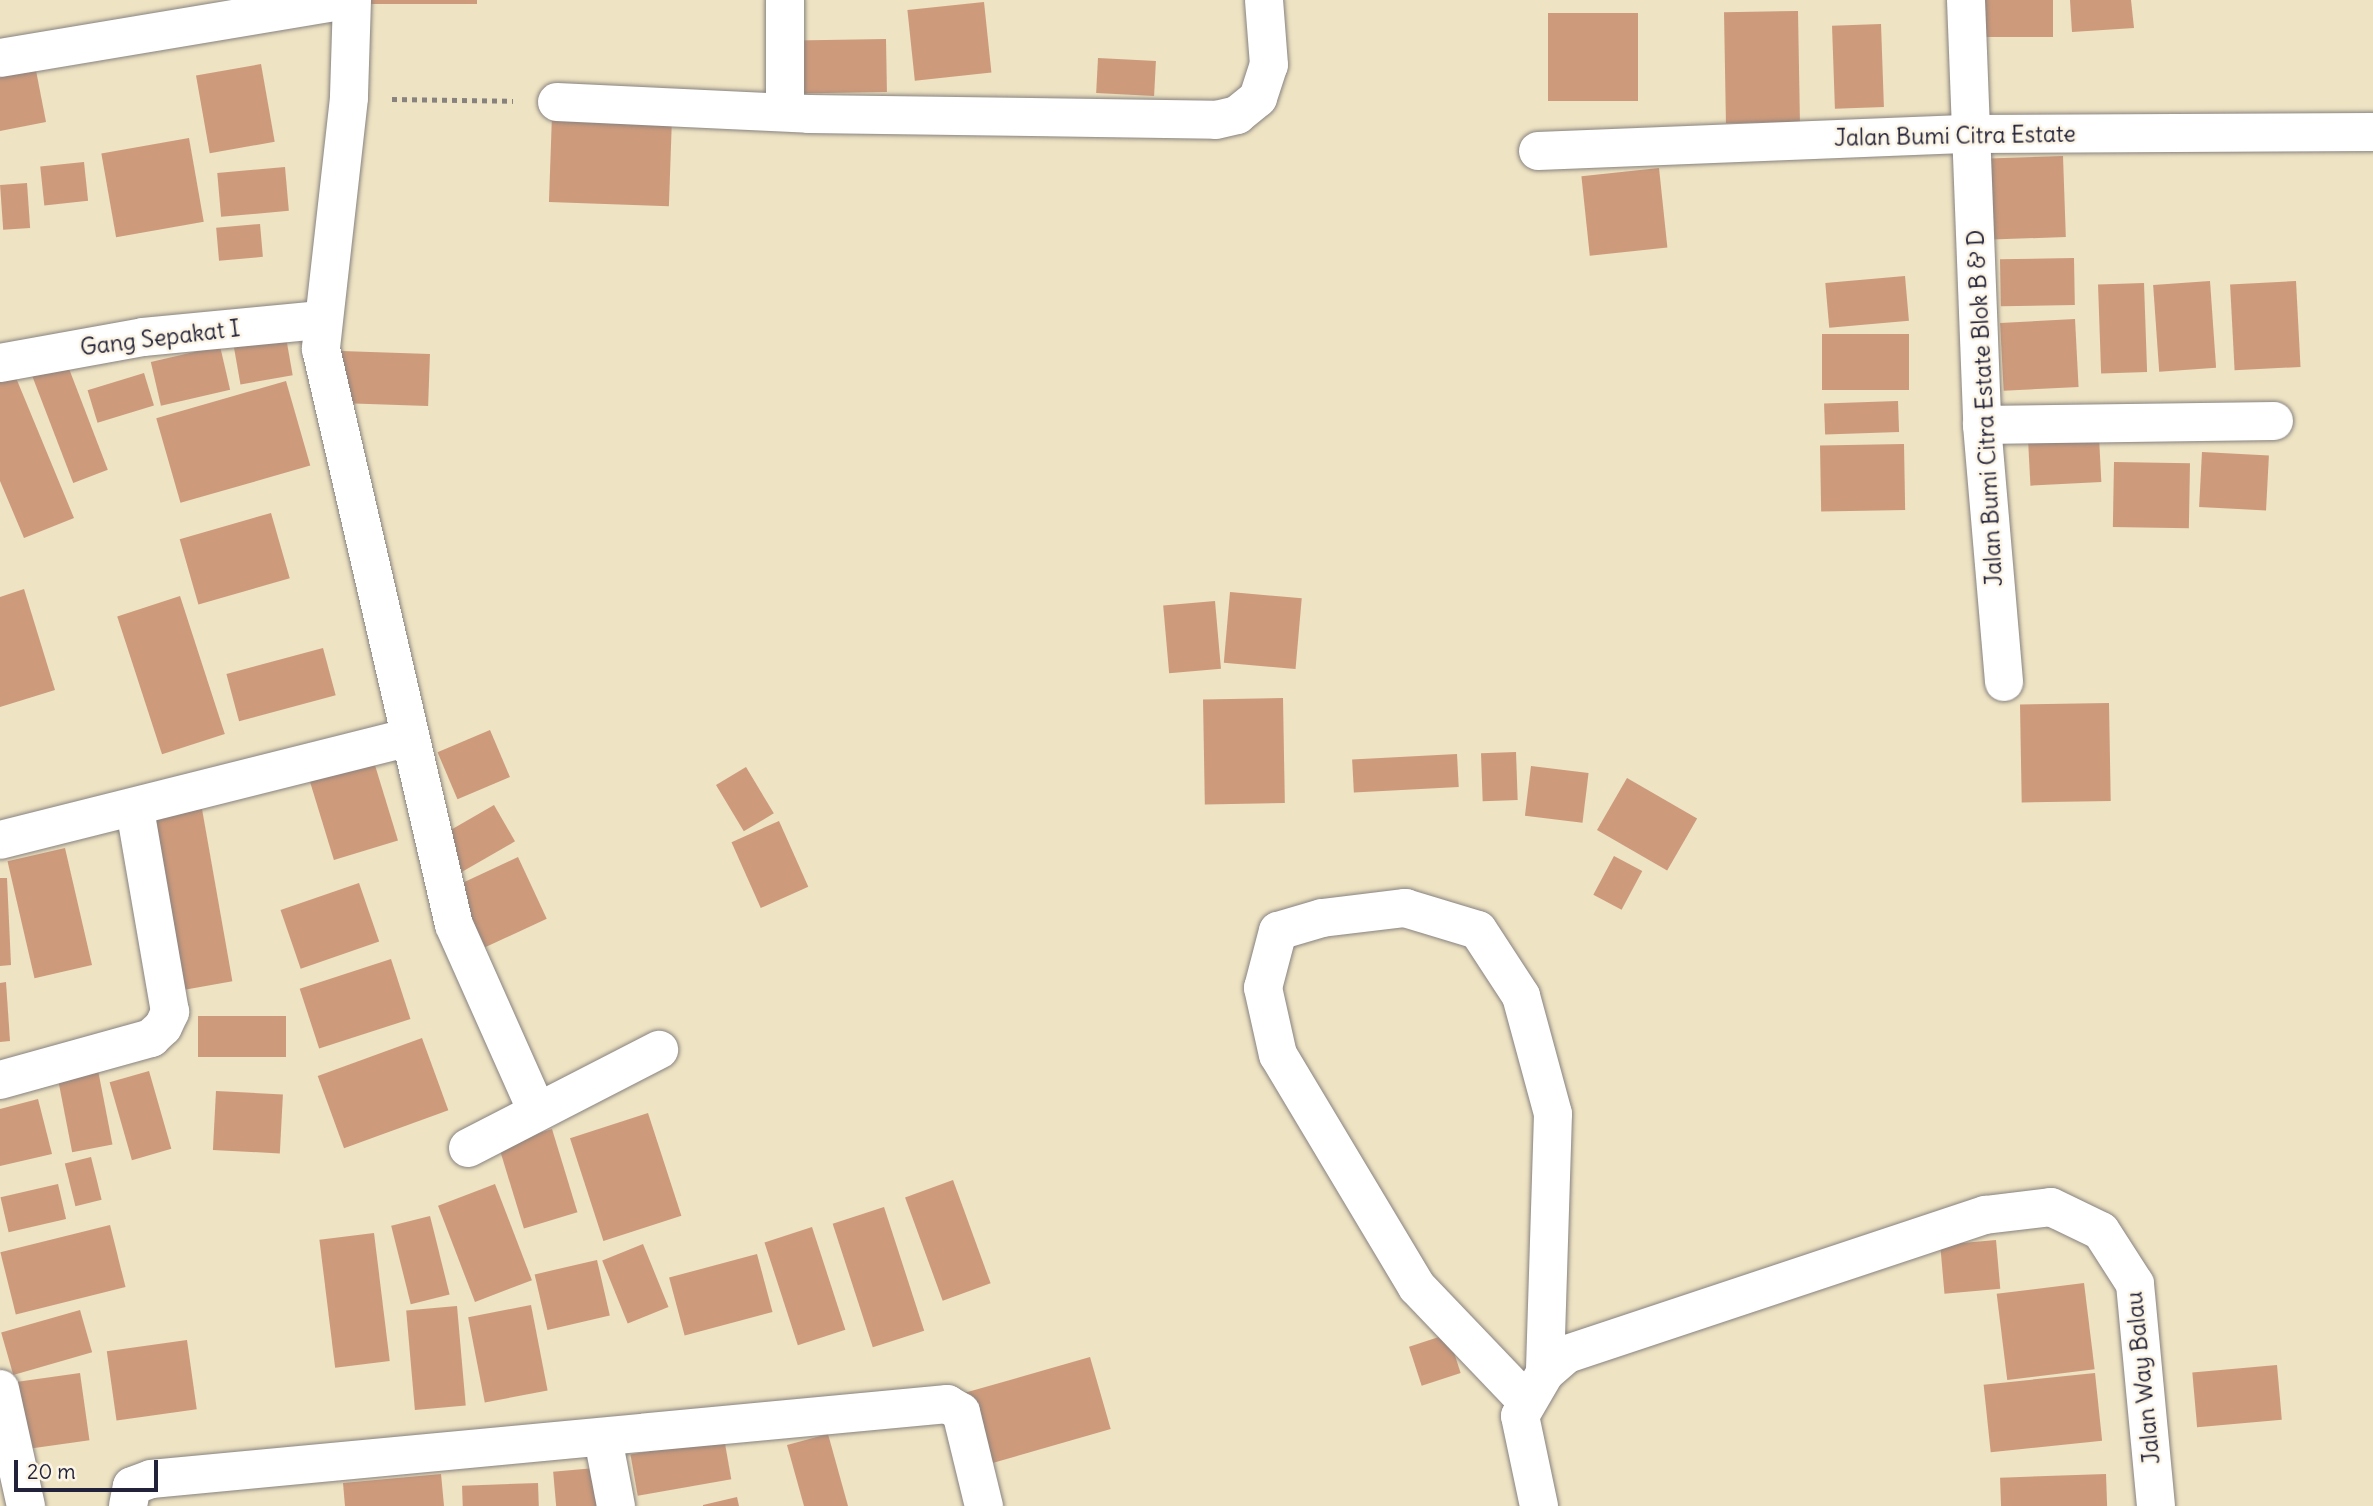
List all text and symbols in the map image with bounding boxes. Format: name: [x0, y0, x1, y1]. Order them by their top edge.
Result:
street label: Jalan Bumi Citra Estate: [1834, 120, 2076, 152]
street label: Jalan Bumi Citra Estate Blok B & D: [1962, 229, 2008, 587]
street label: Gang Sepakat I: [79, 315, 241, 361]
street label: Jalan Way Balau: [2120, 1290, 2166, 1466]
scale bar: [18, 1446, 161, 1490]
text: 20 m: [27, 1458, 76, 1485]

